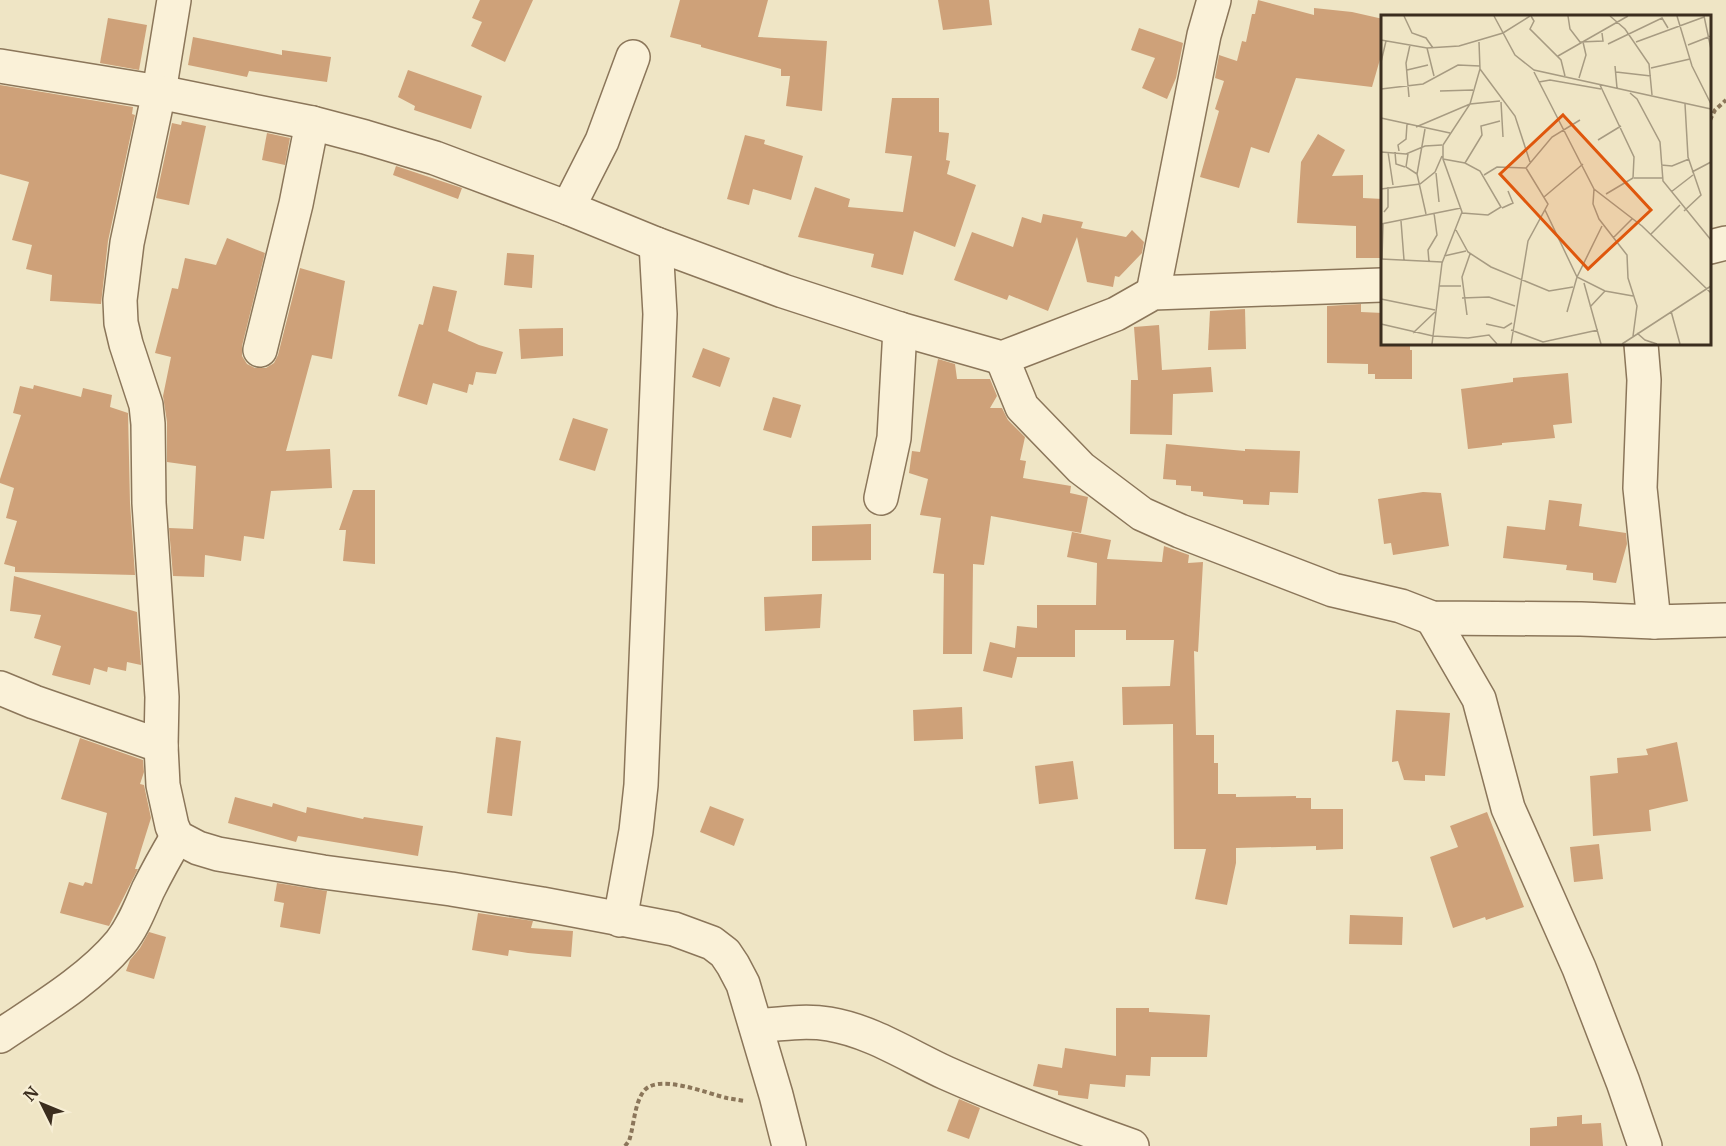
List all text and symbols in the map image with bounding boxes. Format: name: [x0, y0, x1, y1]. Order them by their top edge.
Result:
inset map: [1381, 15, 1711, 345]
north arrow: [12, 1074, 72, 1134]
text: N: [19, 1082, 43, 1105]

